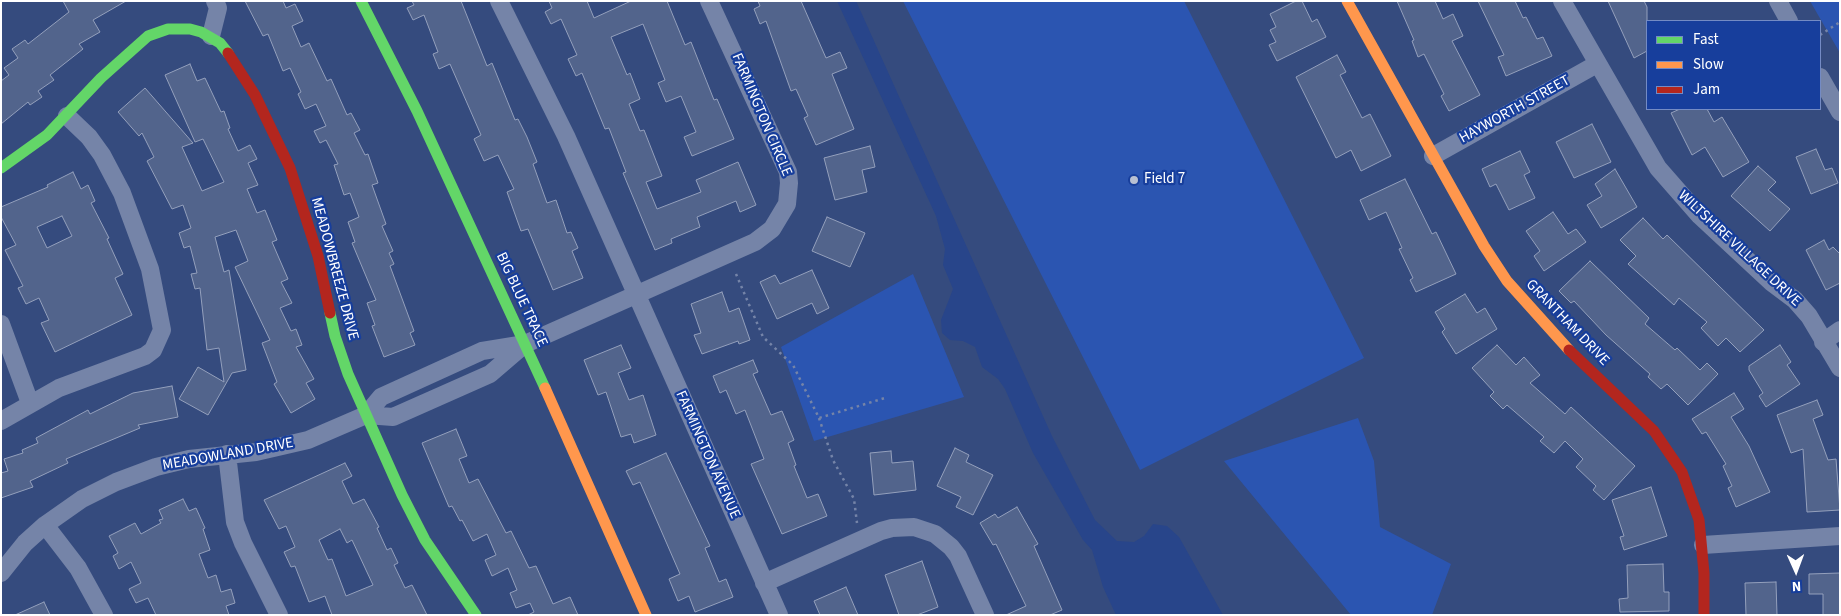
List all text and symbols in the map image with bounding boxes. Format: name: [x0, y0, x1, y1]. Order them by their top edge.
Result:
legend: [1646, 20, 1821, 110]
text: Fast: [1693, 29, 1719, 50]
street label: FARMINGTON CIRCLE: [727, 51, 795, 179]
text: Slow: [1693, 54, 1724, 75]
street label: HAYWORTH STREET: [1456, 72, 1574, 148]
text: Jam: [1693, 79, 1720, 100]
place label: Field 7: [1144, 171, 1185, 189]
marker: Field 7: [1128, 174, 1140, 186]
street label: WILTSHIRE VILLAGE DRIVE: [1674, 187, 1804, 311]
street label: MEADOWBREEZE DRIVE: [306, 196, 362, 342]
street label: BIG BLUE TRACE: [491, 250, 551, 350]
street label: GRANTHAM DRIVE: [1521, 276, 1613, 370]
street label: FARMINGTON AVENUE: [671, 388, 743, 522]
street label: MEADOWLAND DRIVE: [161, 435, 295, 475]
north arrow: [1771, 546, 1821, 596]
text: N: [1792, 576, 1802, 596]

